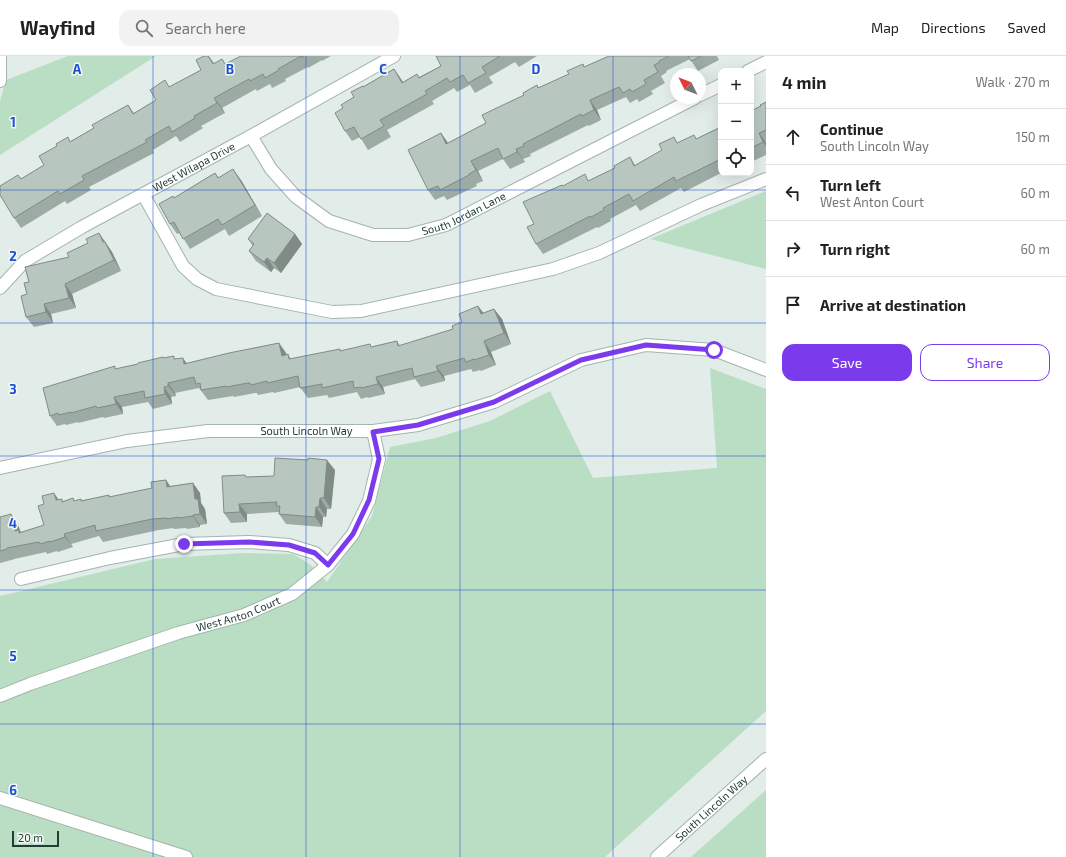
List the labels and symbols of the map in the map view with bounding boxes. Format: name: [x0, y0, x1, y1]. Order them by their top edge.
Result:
text: A: [73, 61, 82, 77]
text: B: [226, 61, 234, 77]
text: C: [379, 61, 387, 77]
text: D: [532, 61, 541, 77]
north arrow: [670, 68, 706, 104]
text: 1: [10, 114, 16, 130]
street label: West Wilapa Drive: [150, 139, 237, 194]
street label: South Jordan Lane: [420, 189, 508, 237]
text: 2: [9, 248, 17, 264]
route start: [705, 341, 723, 359]
text: 3: [9, 381, 17, 397]
street label: South Lincoln Way: [260, 424, 353, 437]
text: 4: [9, 515, 17, 531]
route end: [175, 535, 193, 553]
street label: West Anton Court: [195, 593, 282, 634]
text: 5: [9, 648, 17, 664]
street label: South Lincoln Way: [672, 772, 750, 844]
text: 6: [9, 782, 17, 798]
scale bar: [12, 829, 59, 848]

